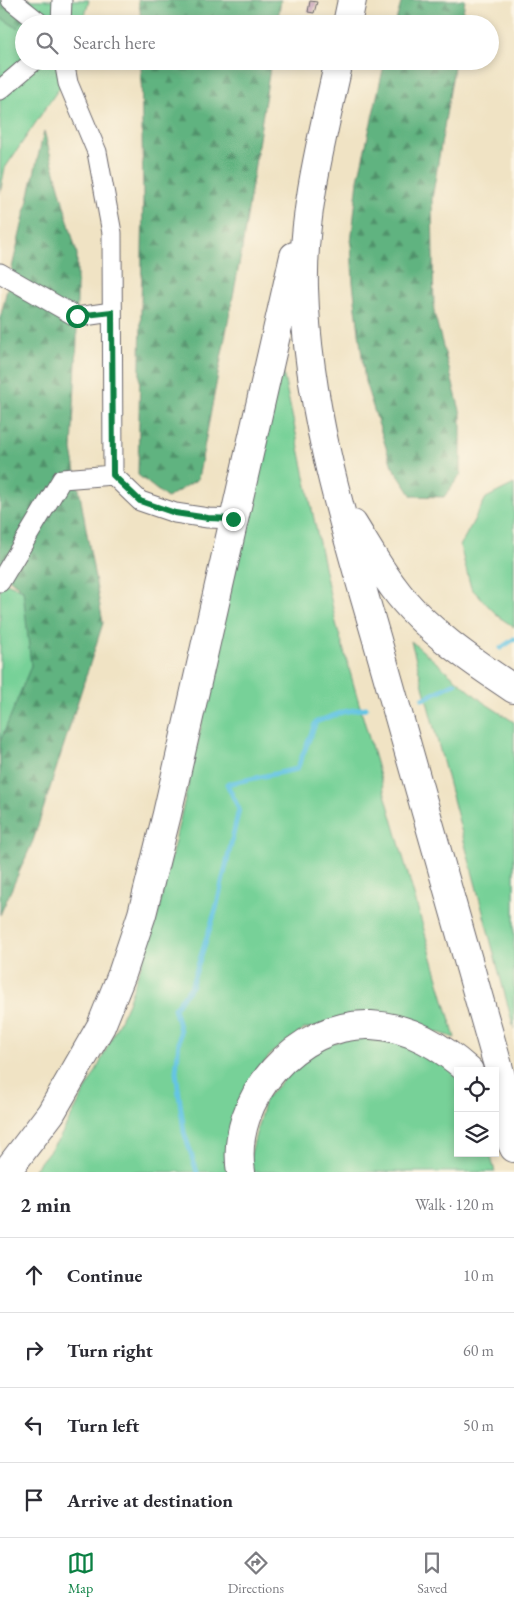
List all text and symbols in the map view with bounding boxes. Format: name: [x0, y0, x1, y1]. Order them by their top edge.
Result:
search box: [15, 15, 499, 70]
icon: search: [33, 29, 61, 57]
text: Search here: [73, 30, 155, 55]
route start: [66, 305, 89, 328]
route end: [222, 508, 245, 531]
map controls: [454, 1067, 499, 1157]
button: locate: [454, 1067, 499, 1112]
button: layers: [454, 1112, 499, 1157]
text: 2 min: [20, 1191, 71, 1218]
text: Walk · 120 m: [415, 1194, 494, 1215]
icon: ahead: [20, 1261, 48, 1289]
text: Continue: [67, 1263, 142, 1288]
text: 10 m: [463, 1265, 494, 1286]
icon: right: [20, 1336, 48, 1364]
text: Turn right: [67, 1338, 153, 1363]
text: 60 m: [463, 1340, 494, 1361]
icon: left: [20, 1411, 48, 1439]
text: Turn left: [67, 1413, 139, 1438]
text: 50 m: [463, 1415, 494, 1436]
icon: arrive: [20, 1486, 48, 1514]
text: Arrive at destination: [67, 1488, 233, 1513]
tab: Map: [67, 1549, 95, 1597]
tab: Directions: [228, 1549, 284, 1597]
tab: Saved: [417, 1549, 447, 1597]

